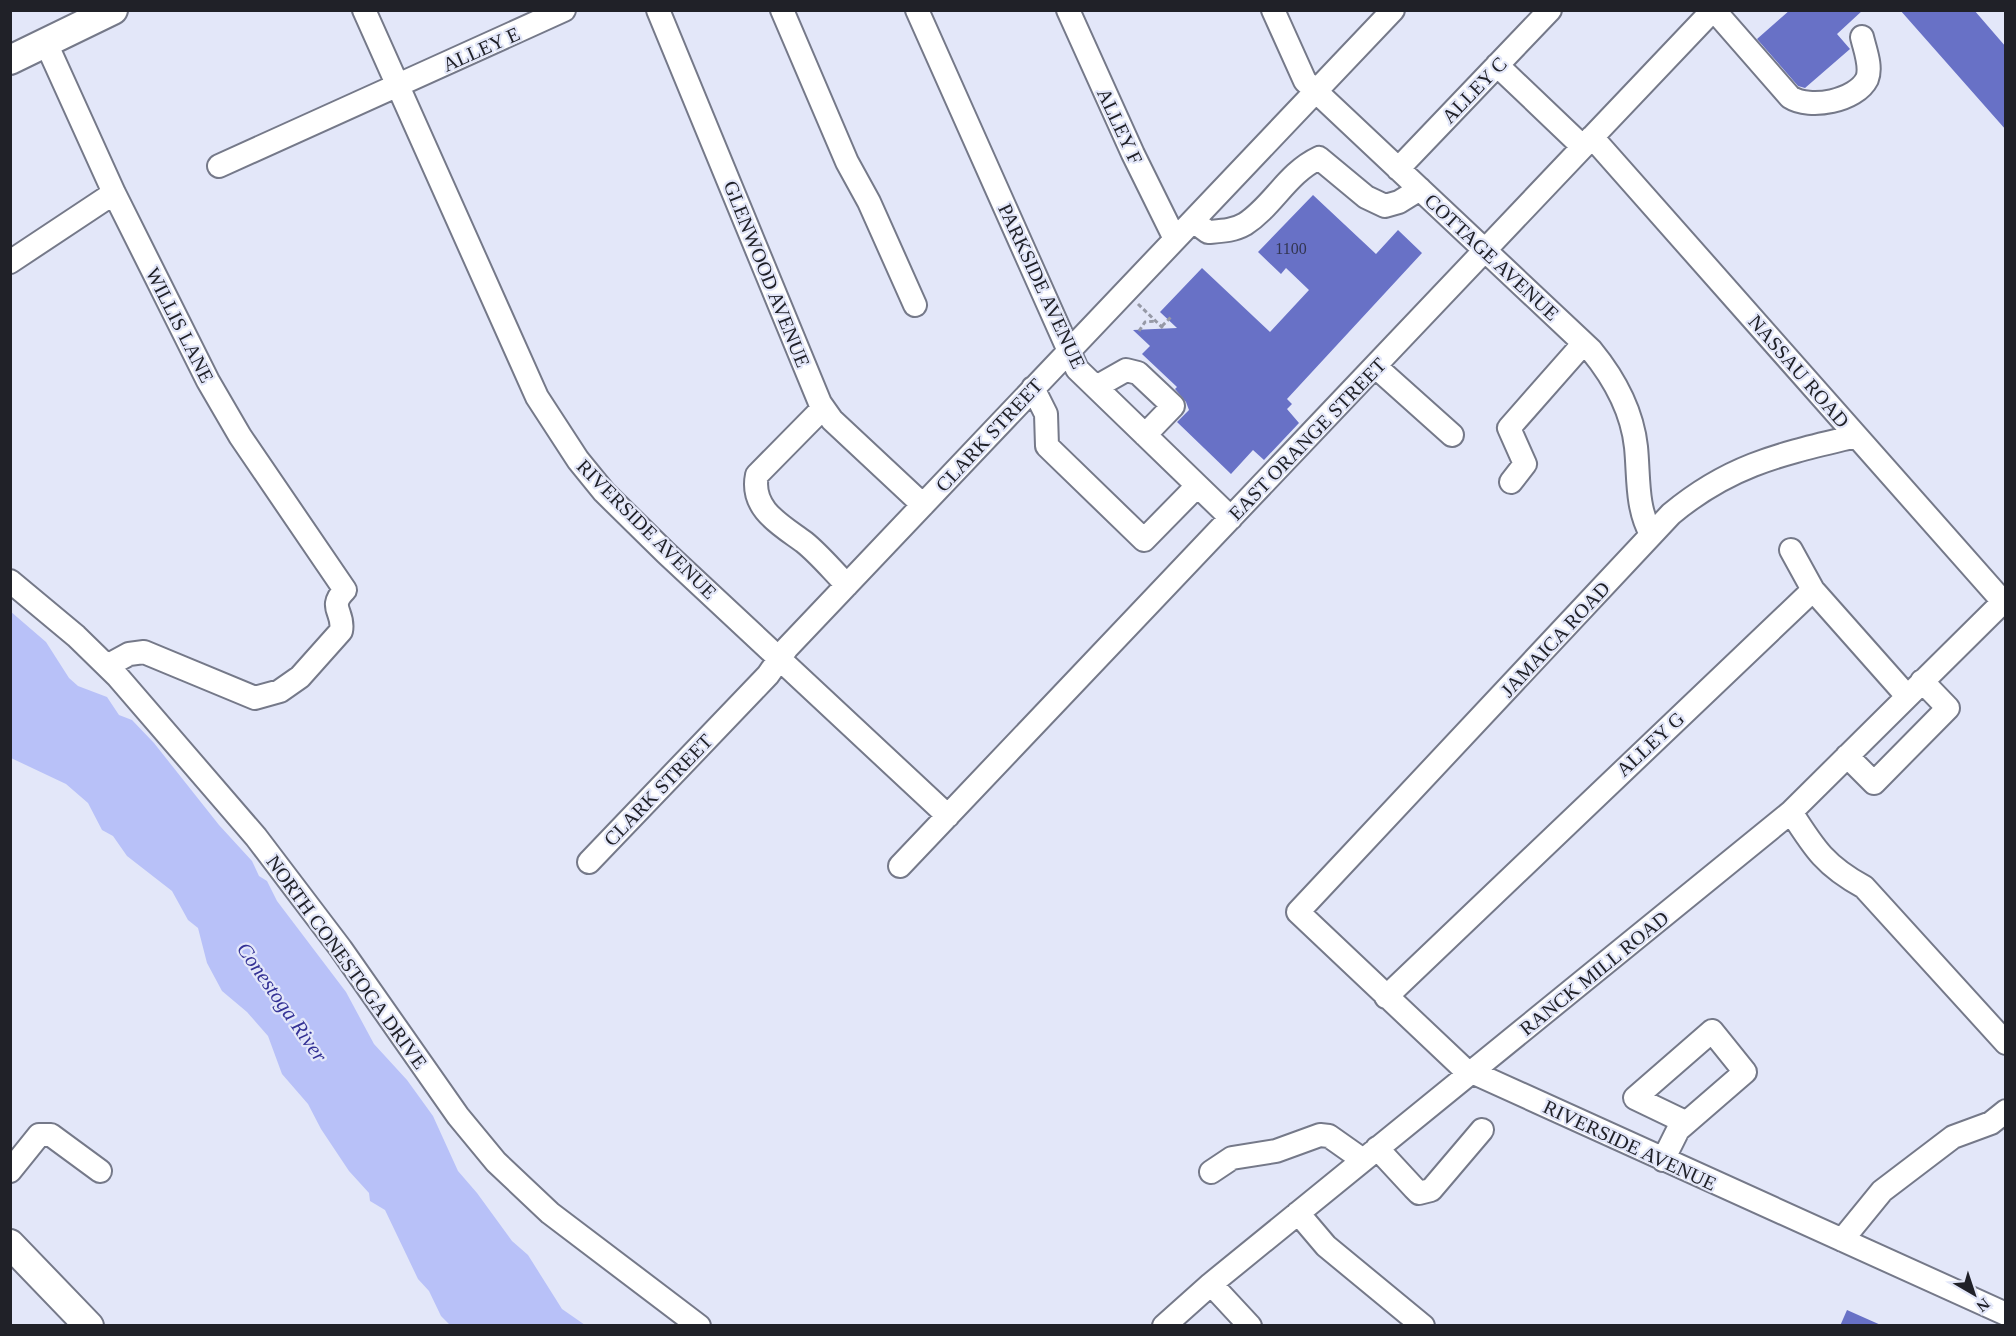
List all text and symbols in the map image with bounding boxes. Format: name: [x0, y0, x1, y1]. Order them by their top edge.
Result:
street label: ALLEY E: [439, 22, 523, 76]
street label: ALLEY C: [1437, 52, 1511, 128]
street label: ALLEY F: [1093, 85, 1147, 167]
street label: GLENWOOD AVENUE: [720, 178, 814, 370]
street label: COTTAGE AVENUE: [1420, 189, 1564, 325]
street label: PARKSIDE AVENUE: [994, 200, 1090, 372]
house number: 1100: [1275, 240, 1307, 257]
street label: WILLIS LANE: [142, 264, 218, 386]
street label: NASSAU ROAD: [1744, 310, 1854, 432]
street label: EAST ORANGE STREET: [1224, 354, 1390, 524]
street label: CLARK STREET: [931, 374, 1047, 496]
street label: RIVERSIDE AVENUE: [573, 455, 721, 603]
street label: JAMAICA ROAD: [1496, 577, 1614, 701]
street label: ALLEY G: [1612, 707, 1688, 781]
street label: CLARK STREET: [599, 730, 717, 850]
street label: NORTH CONESTOGA DRIVE: [262, 851, 432, 1073]
street label: RANCK MILL ROAD: [1515, 906, 1673, 1040]
water label: Conestoga River: [232, 938, 333, 1067]
street label: RIVERSIDE AVENUE: [1540, 1095, 1720, 1195]
north arrow: [1944, 1264, 2004, 1324]
text: N: [1973, 1295, 1993, 1316]

